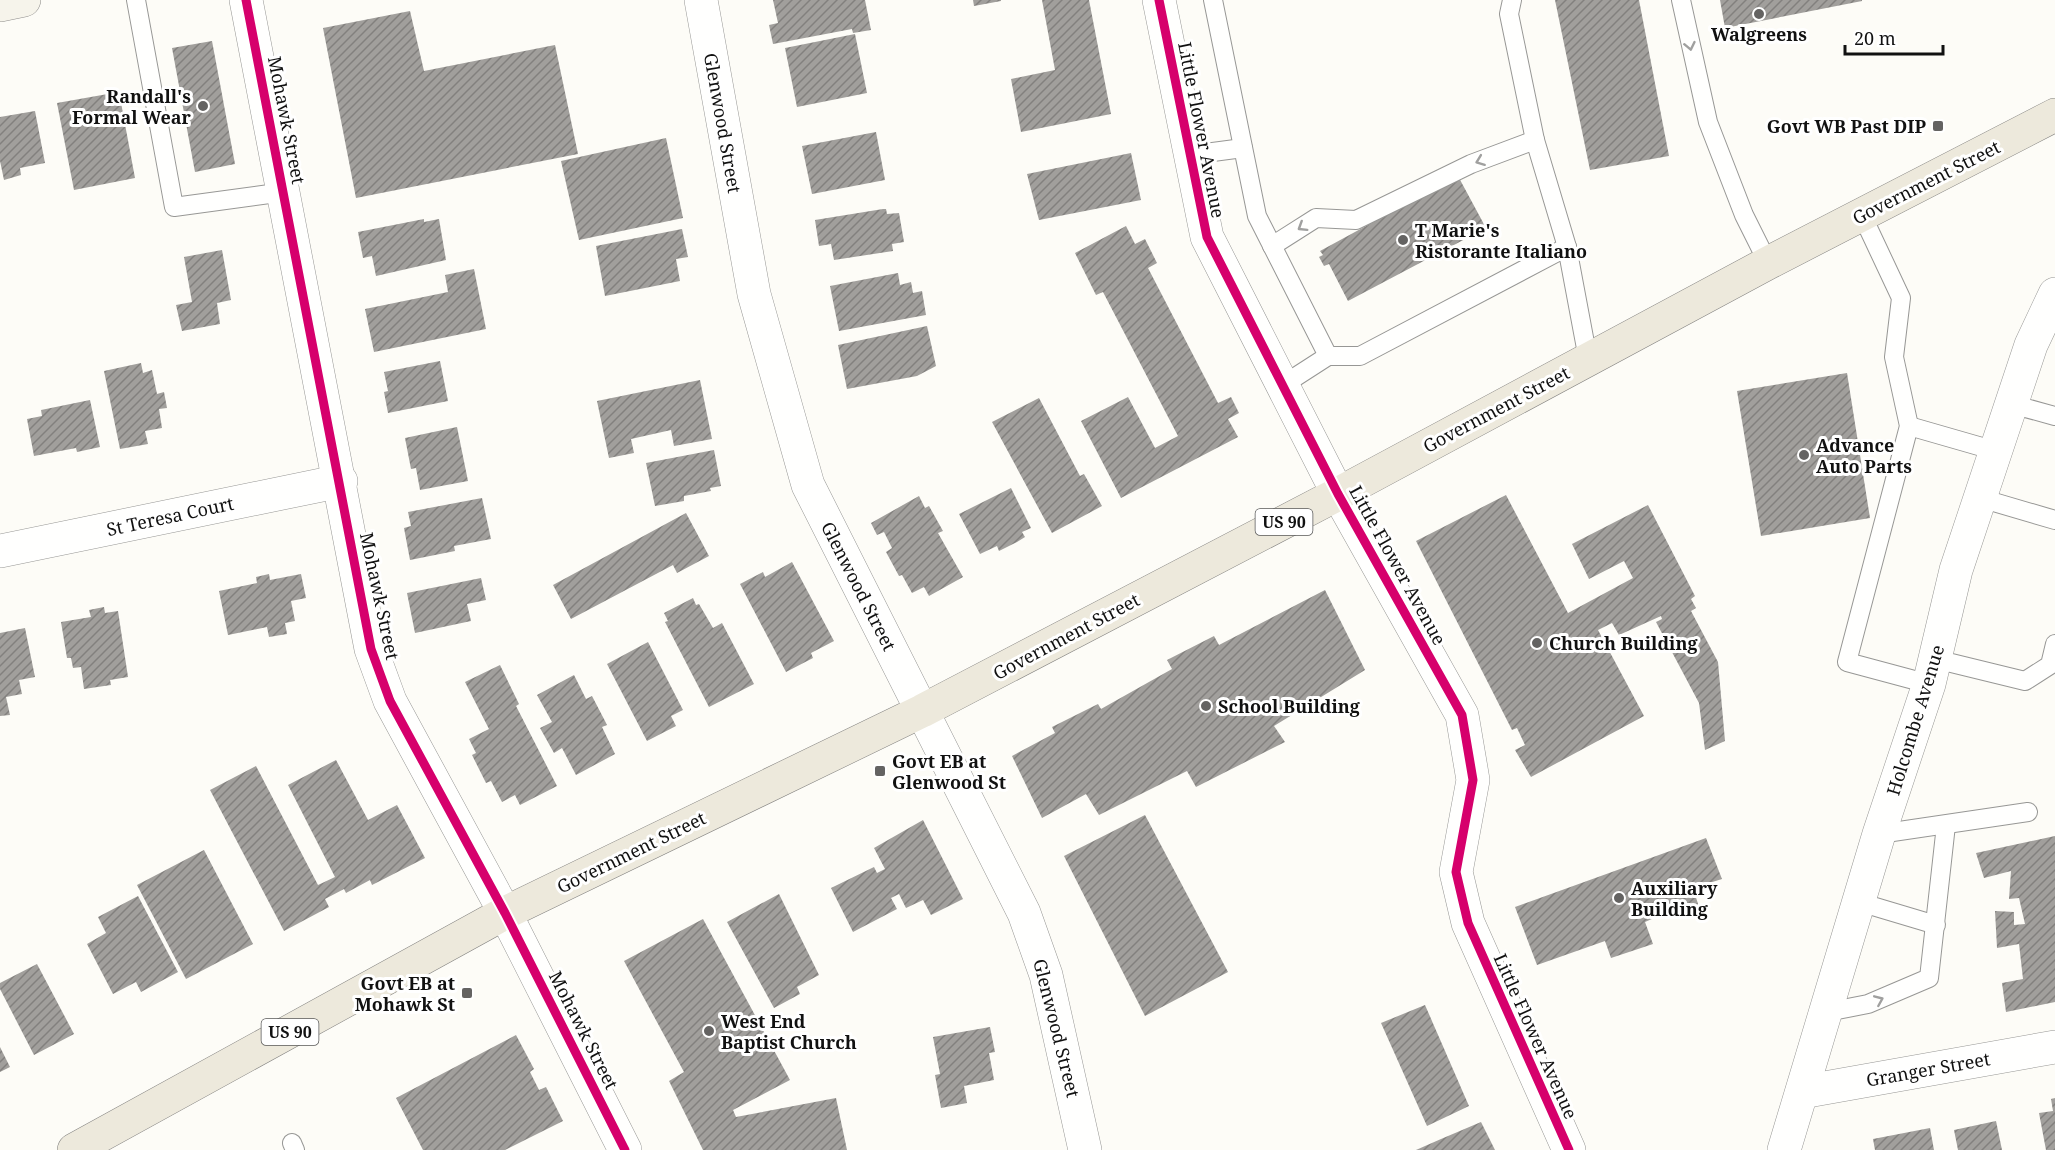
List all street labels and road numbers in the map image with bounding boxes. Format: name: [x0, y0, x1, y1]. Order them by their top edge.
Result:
street label: Little Flower Avenue: [1173, 40, 1231, 220]
street label: Glenwood Street: [699, 51, 747, 195]
street label: Mohawk Street: [263, 54, 311, 186]
street label: Government Street: [1848, 134, 2004, 230]
street label: Government Street: [1418, 360, 1574, 458]
street label: Little Flower Avenue: [1344, 481, 1452, 649]
street label: St Teresa Court: [104, 491, 236, 541]
road number: US 90: [1256, 509, 1312, 535]
street label: Glenwood Street: [816, 517, 902, 655]
street label: Mohawk Street: [355, 530, 405, 662]
street label: Government Street: [988, 587, 1144, 685]
street label: Holcombe Avenue: [1881, 642, 1949, 798]
street label: Government Street: [553, 806, 709, 898]
street label: Little Flower Avenue: [1489, 949, 1583, 1123]
street label: Glenwood Street: [1028, 956, 1086, 1100]
street label: Mohawk Street: [544, 967, 624, 1093]
road number: US 90: [262, 1019, 318, 1045]
street label: Granger Street: [1864, 1046, 1992, 1092]

